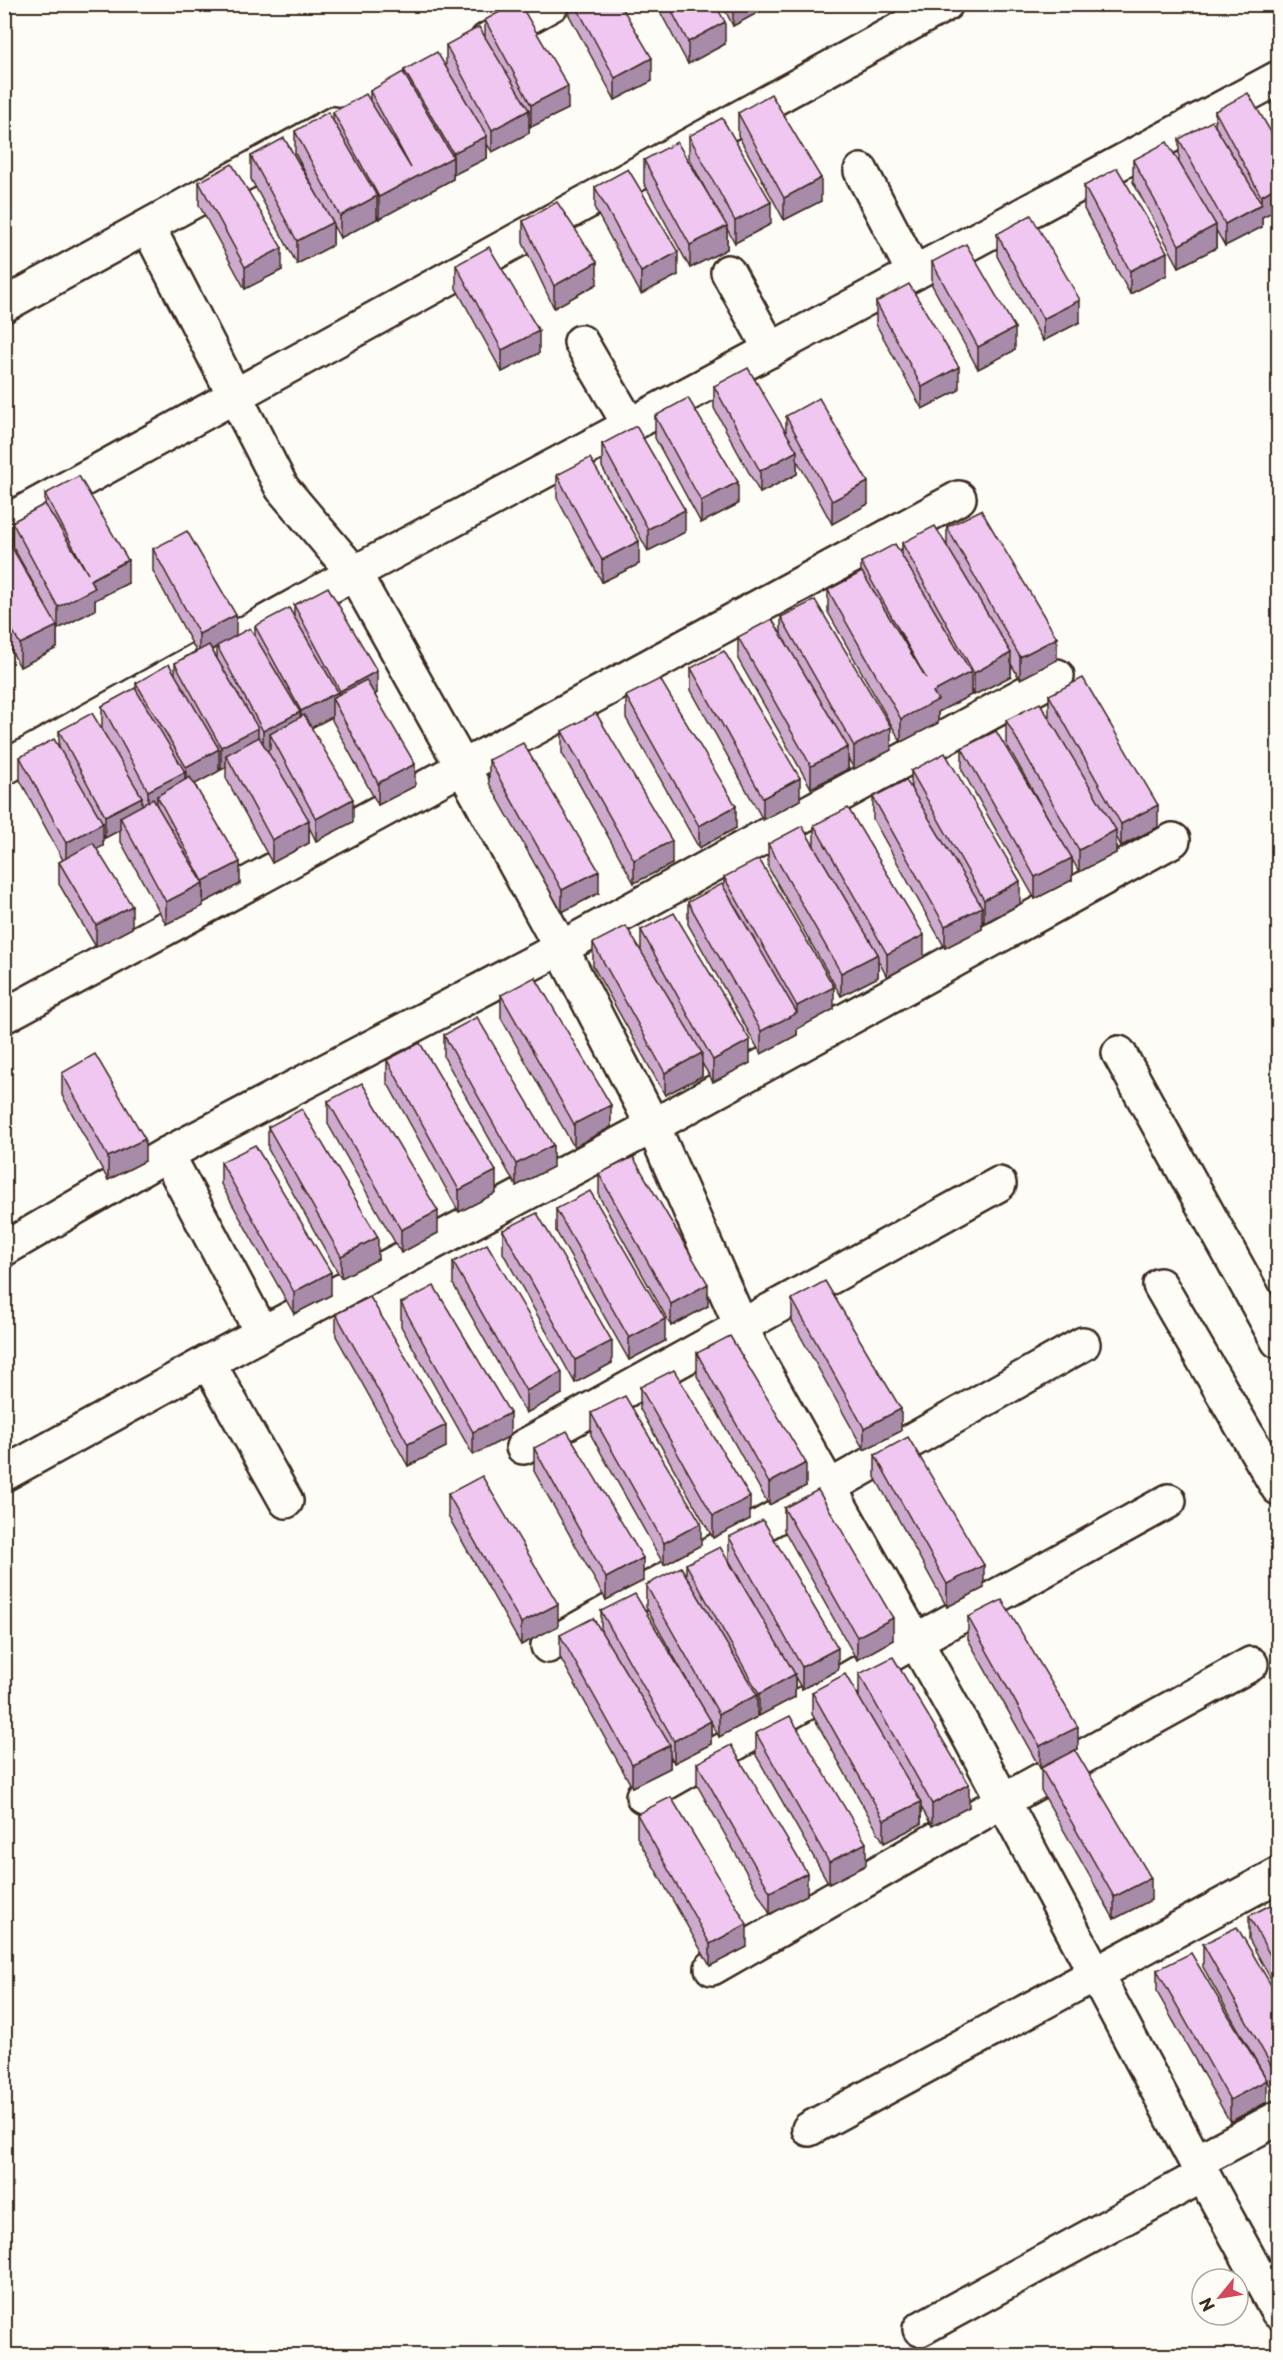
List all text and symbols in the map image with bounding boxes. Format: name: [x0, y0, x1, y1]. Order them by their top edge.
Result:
north arrow: [1190, 2267, 1250, 2327]
text: N: [1193, 2294, 1220, 2316]

